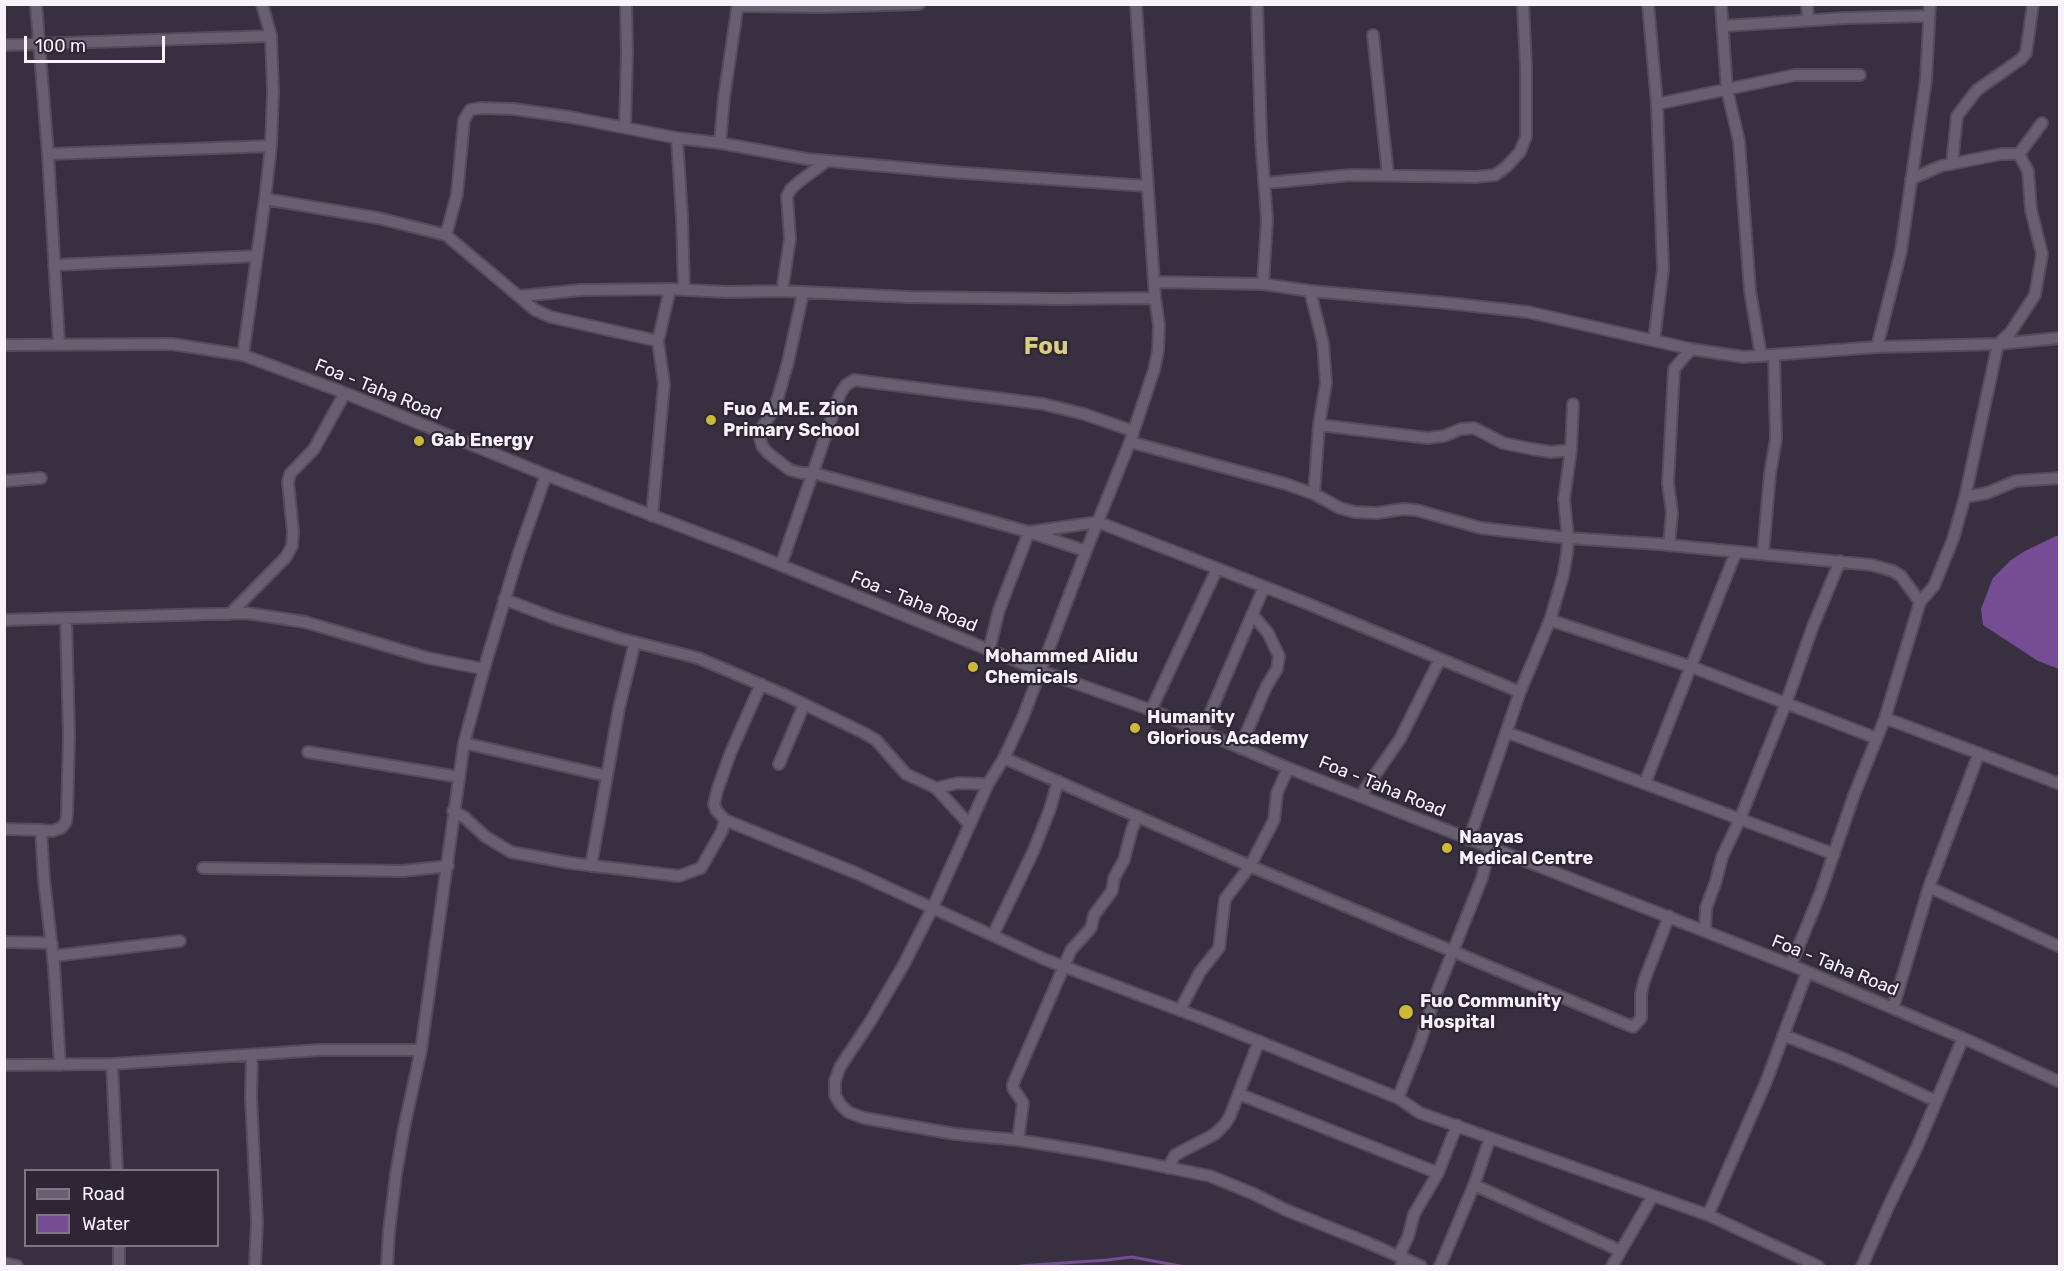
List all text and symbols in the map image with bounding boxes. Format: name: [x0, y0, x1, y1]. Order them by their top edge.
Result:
scale bar: [27, 24, 168, 62]
text: 100 m: [35, 35, 86, 57]
district label: Fou: [1024, 333, 1068, 361]
street label: Foa - Taha Road: [311, 355, 445, 425]
place label: Fuo A.M.E. Zion Primary School: [723, 399, 860, 442]
marker: Fuo A.M.E. Zion Primary School: [704, 413, 718, 427]
place label: Gab Energy: [431, 430, 534, 452]
marker: Gab Energy: [412, 434, 426, 448]
street label: Foa - Taha Road: [847, 567, 981, 637]
place label: Mohammed Alidu Chemicals: [985, 646, 1138, 688]
marker: Mohammed Alidu Chemicals: [966, 660, 980, 674]
place label: Humanity Glorious Academy: [1147, 707, 1309, 750]
marker: Humanity Glorious Academy: [1128, 721, 1142, 735]
street label: Foa - Taha Road: [1315, 752, 1449, 822]
place label: Naayas Medical Centre: [1459, 827, 1593, 870]
marker: Naayas Medical Centre: [1440, 841, 1454, 855]
street label: Foa - Taha Road: [1768, 931, 1902, 1001]
place label: Fuo Community Hospital: [1420, 991, 1561, 1034]
marker: Fuo Community Hospital: [1397, 1003, 1415, 1021]
legend: [24, 1169, 219, 1247]
text: Road: [82, 1183, 125, 1205]
text: Water: [82, 1213, 130, 1235]

